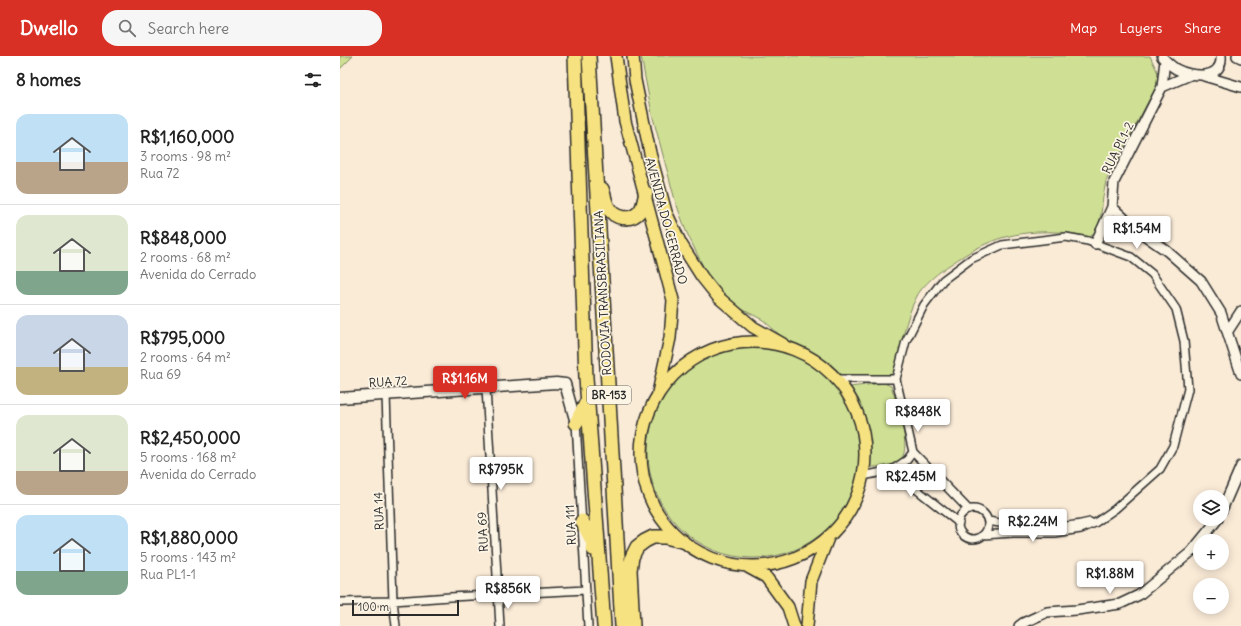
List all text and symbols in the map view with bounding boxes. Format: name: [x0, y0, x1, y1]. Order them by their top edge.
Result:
search box: [102, 10, 382, 46]
text: Dwello: [20, 16, 78, 40]
icon: search: [116, 17, 138, 39]
text: Search here: [148, 19, 229, 38]
text: Map: [1070, 19, 1097, 37]
text: Layers: [1119, 19, 1162, 37]
text: Share: [1184, 19, 1221, 37]
text: 8 homes: [16, 69, 81, 91]
icon: filters: [302, 69, 324, 91]
street label: RUA PL1-2: [1099, 119, 1137, 176]
text: R$1,160,000: [140, 126, 234, 148]
icon: home: [48, 130, 96, 178]
text: 3 rooms · 98 m²: [140, 148, 231, 165]
street label: AVENIDA DO CERRADO: [642, 156, 691, 286]
text: Rua 72: [140, 165, 180, 182]
street label: RODOVIA TRANSBRASILIANA: [591, 210, 614, 376]
pin: R$1.54M: [1100, 216, 1174, 250]
text: R$1.54M: [1113, 220, 1161, 237]
text: R$848,000: [140, 227, 227, 249]
icon: home: [48, 231, 96, 279]
text: 2 rooms · 68 m²: [140, 249, 231, 266]
text: Avenida do Cerrado: [140, 266, 256, 283]
text: R$795,000: [140, 327, 225, 349]
icon: home: [48, 331, 96, 379]
text: 2 rooms · 64 m²: [140, 349, 231, 366]
text: Rua 69: [140, 366, 181, 383]
pin: R$1.16M: [428, 366, 502, 400]
text: R$1.16M: [442, 370, 488, 387]
street label: RUA 72: [368, 373, 408, 390]
road number: BR-153: [587, 386, 631, 404]
pin: R$848K: [885, 399, 951, 433]
text: R$848K: [895, 403, 941, 420]
text: R$2,450,000: [140, 427, 241, 449]
icon: home: [48, 431, 96, 479]
text: 5 rooms · 168 m²: [140, 449, 236, 466]
pin: R$795K: [468, 457, 534, 491]
text: R$795K: [479, 461, 523, 478]
pin: R$2.45M: [874, 464, 948, 498]
text: Avenida do Cerrado: [140, 466, 256, 483]
text: R$2.45M: [886, 468, 936, 485]
map controls: [1193, 490, 1229, 614]
button: layers: [1193, 490, 1229, 526]
street label: RUA 14: [370, 492, 387, 530]
street label: RUA 111: [562, 504, 579, 546]
pin: R$2.24M: [996, 509, 1070, 543]
street label: RUA 69: [474, 511, 491, 553]
text: R$2.24M: [1008, 513, 1058, 530]
text: R$1,880,000: [140, 527, 238, 549]
icon: home: [48, 531, 96, 579]
button: +: [1193, 534, 1229, 570]
text: 5 rooms · 143 m²: [140, 549, 236, 566]
pin: R$1.88M: [1073, 561, 1147, 595]
text: R$1.88M: [1086, 565, 1134, 582]
text: Rua PL1-1: [140, 566, 196, 583]
pin: R$856K: [475, 576, 541, 610]
button: −: [1193, 578, 1229, 614]
text: R$856K: [485, 580, 531, 597]
scale bar: [352, 598, 459, 617]
text: 100 m: [358, 600, 389, 614]

